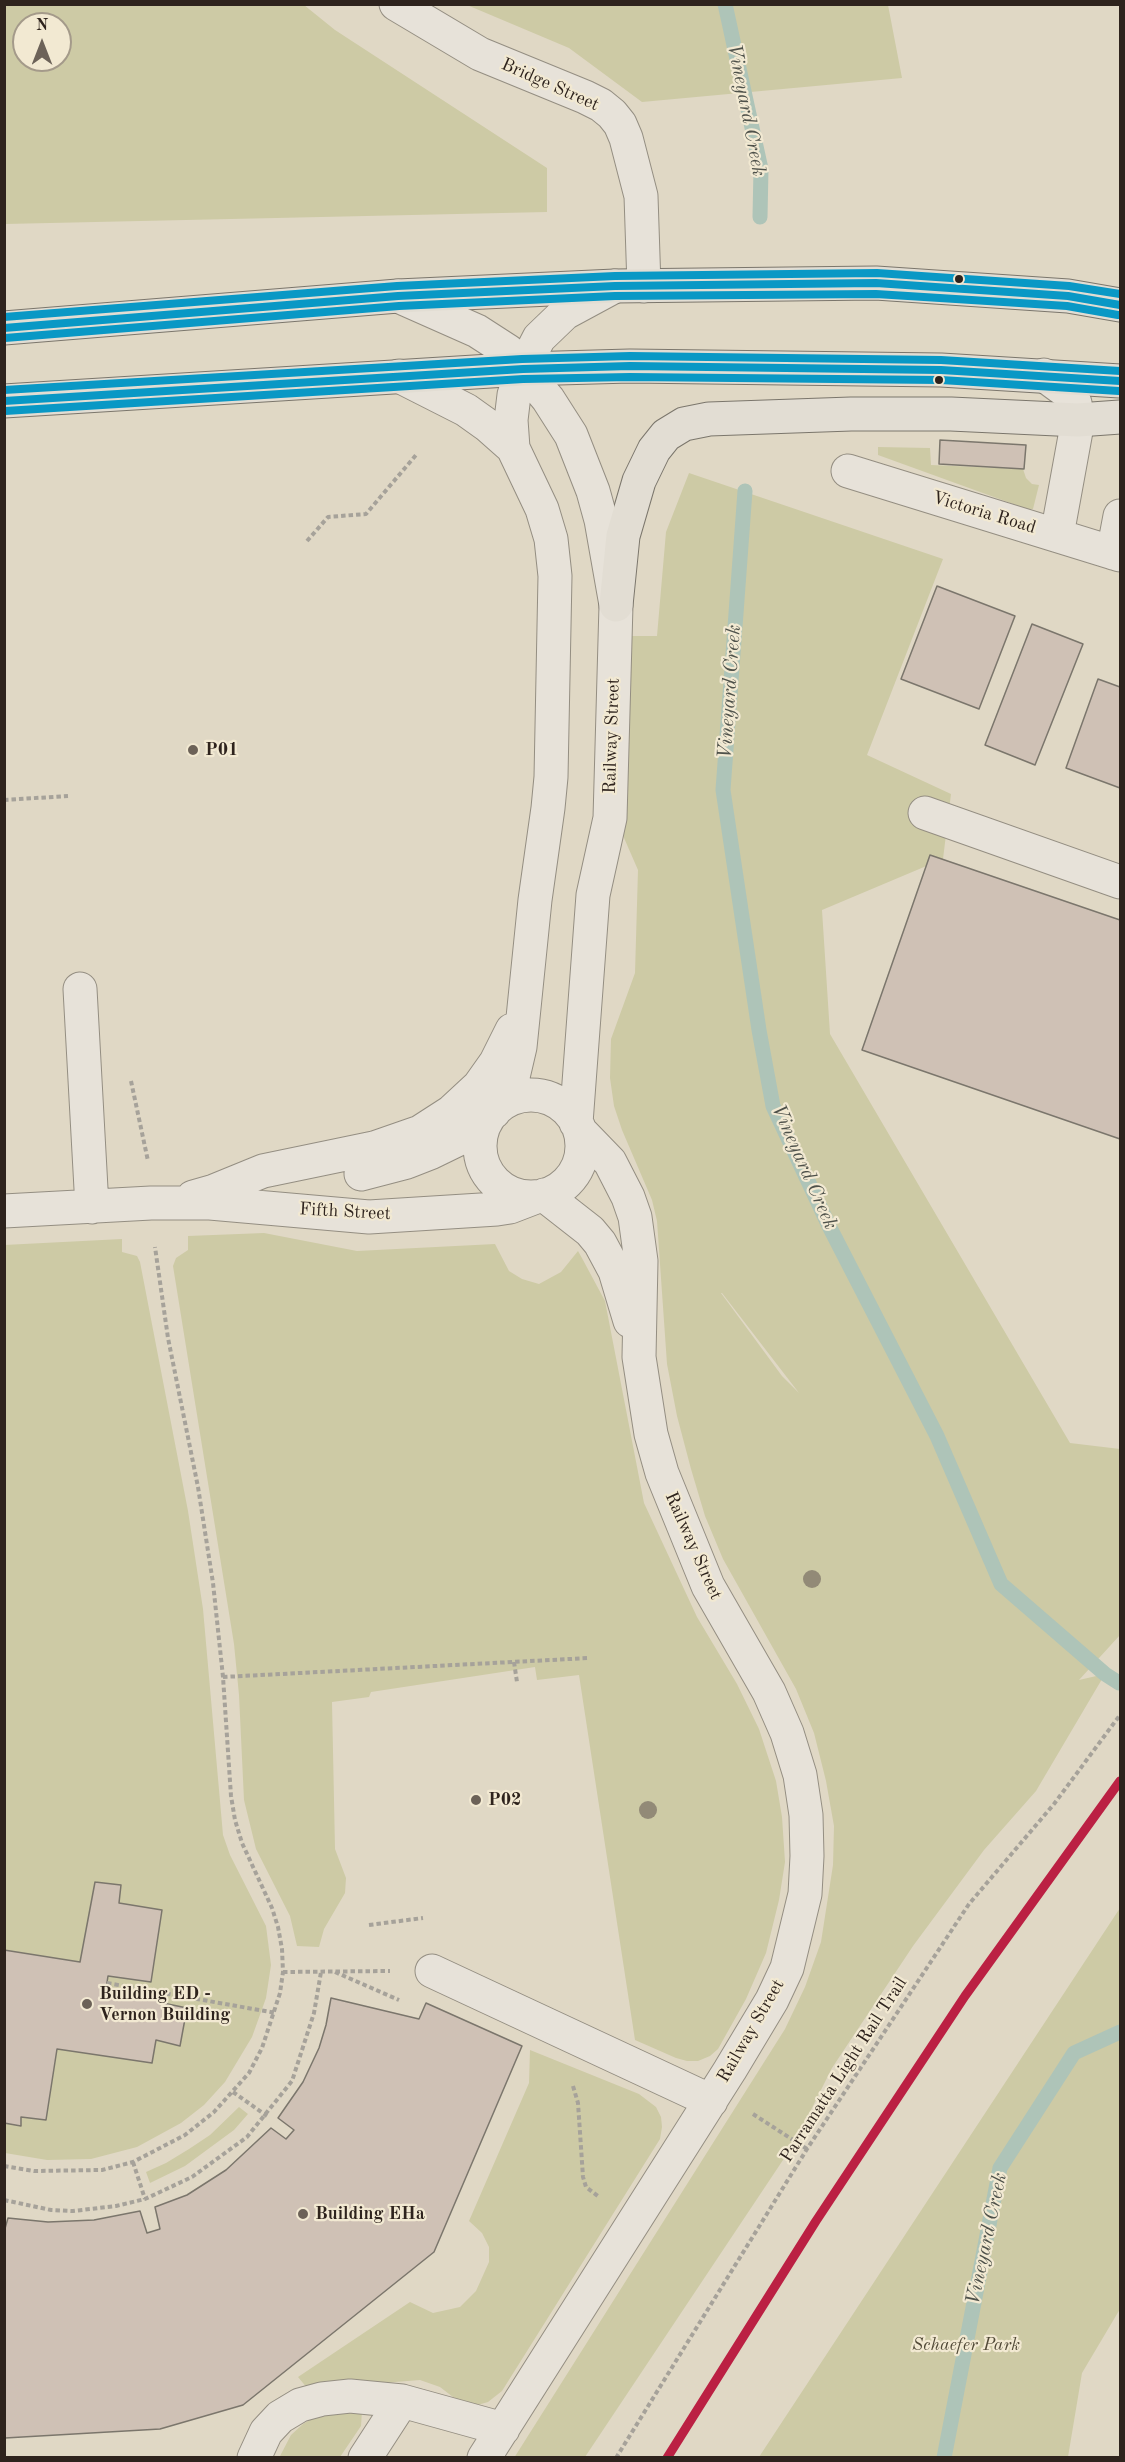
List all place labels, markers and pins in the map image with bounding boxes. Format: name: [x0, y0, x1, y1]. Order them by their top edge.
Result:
unlabelled marker: [953, 273, 965, 285]
unlabelled marker: [933, 374, 945, 386]
place label: P01: [205, 739, 239, 761]
marker: P01: [186, 743, 200, 757]
place label: P02: [488, 1789, 522, 1811]
marker: P02: [469, 1793, 483, 1807]
place label: Building ED - Vernon Building: [99, 1983, 230, 2026]
marker: Building ED - Vernon Building: [80, 1997, 94, 2011]
place label: Building EHa: [315, 2203, 425, 2225]
marker: Building EHa: [296, 2207, 310, 2221]

